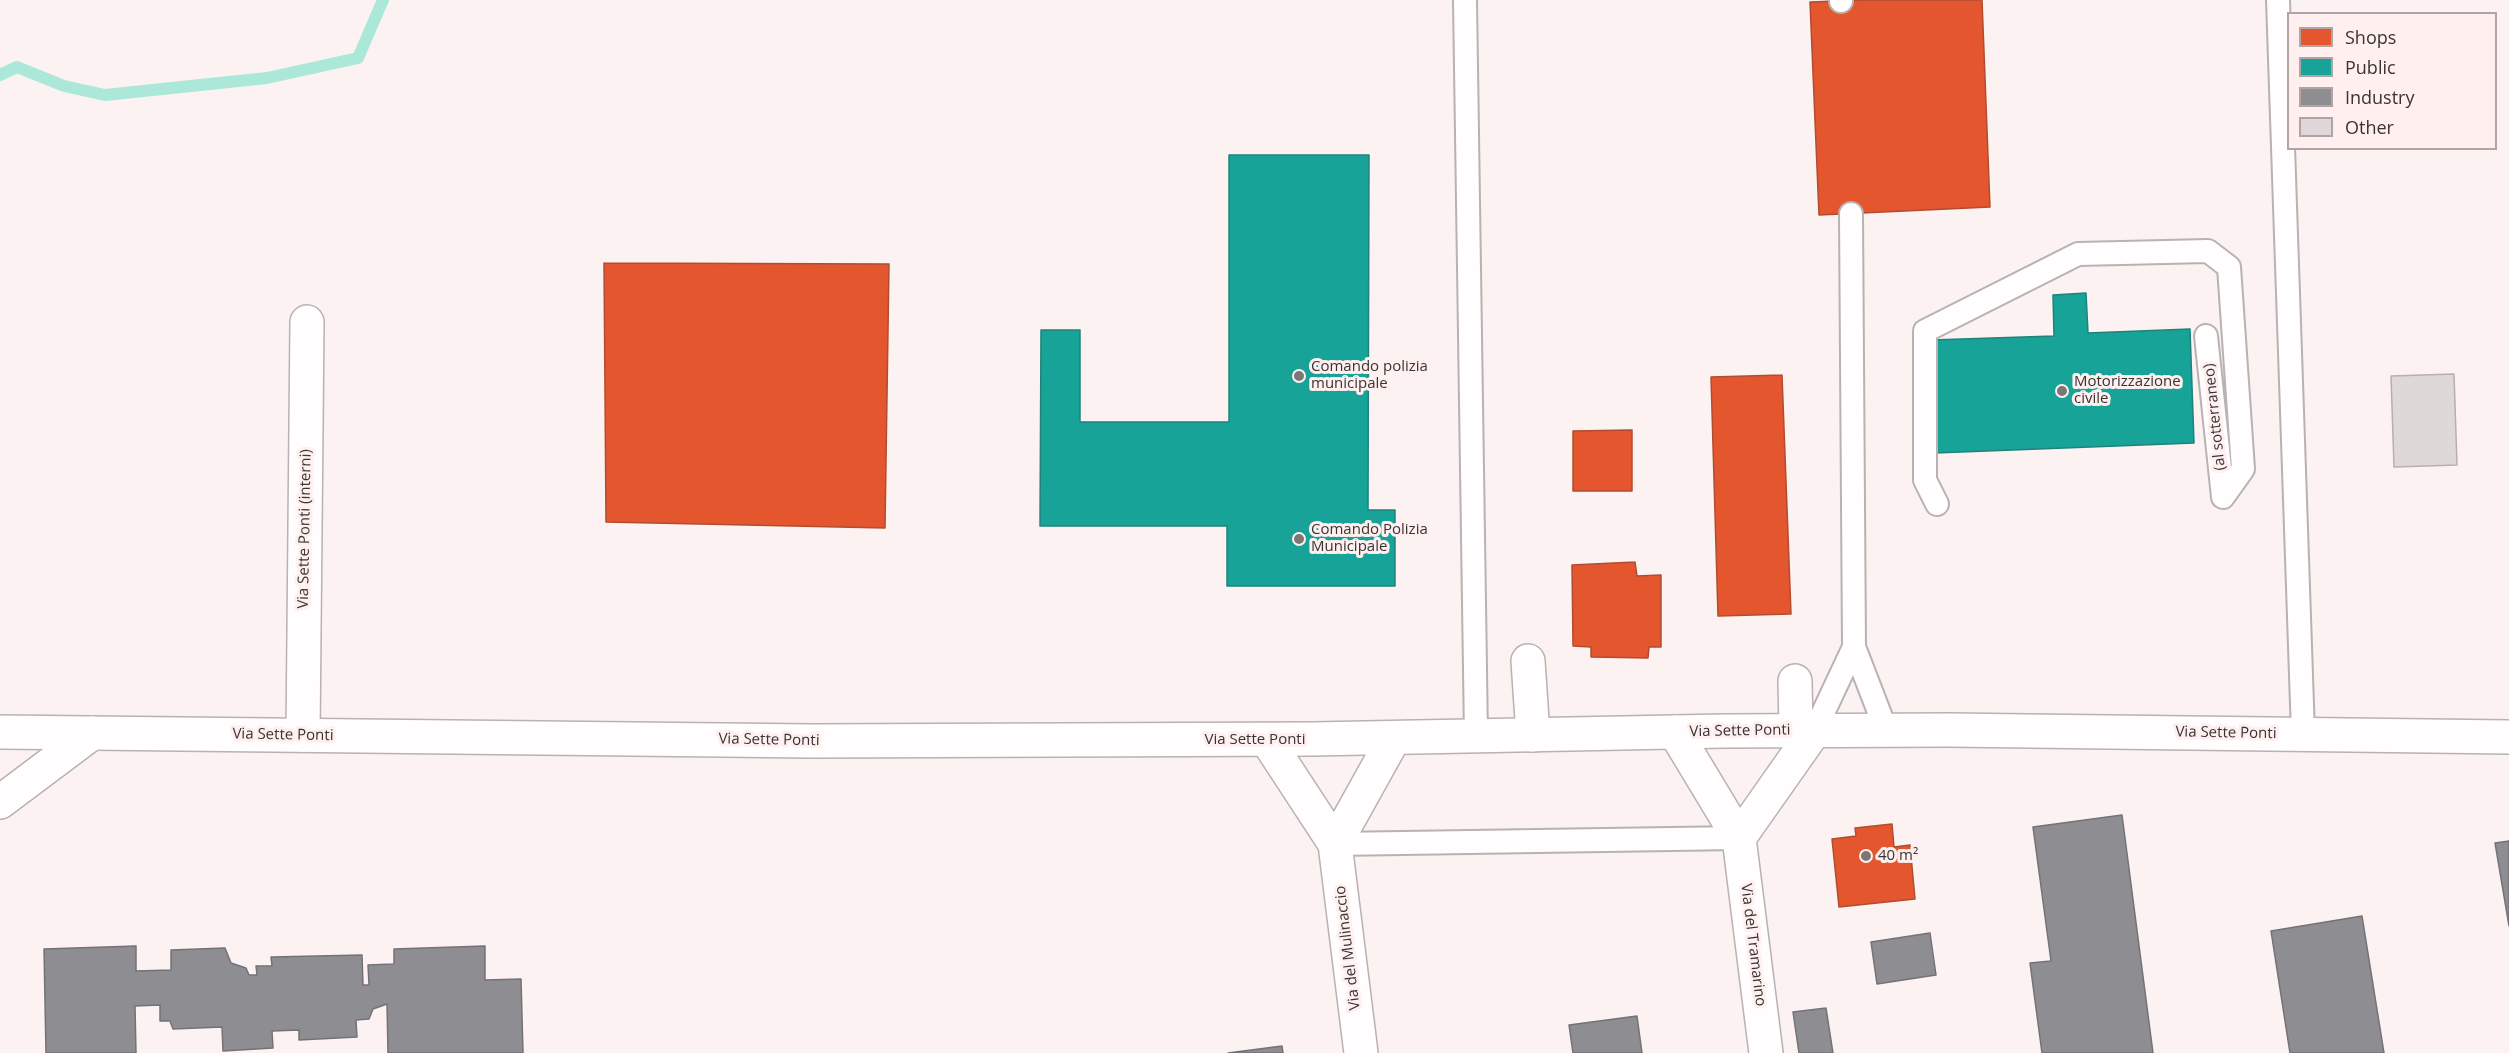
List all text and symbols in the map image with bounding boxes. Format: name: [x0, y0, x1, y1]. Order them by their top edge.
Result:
legend: [2287, 12, 2497, 150]
text: Shops: [2345, 25, 2396, 49]
text: Public: [2345, 55, 2396, 79]
text: Industry: [2345, 85, 2415, 109]
text: Other: [2345, 115, 2394, 139]
place label: Comando polizia municipale: [1311, 358, 1428, 393]
street label: (al sotterraneo): [2200, 363, 2230, 471]
marker: Comando polizia municipale: [1292, 369, 1306, 383]
place label: Motorizzazione civile: [2074, 373, 2181, 408]
marker: Motorizzazione civile: [2055, 384, 2069, 398]
street label: Via Sette Ponti (interni): [295, 449, 315, 609]
place label: Comando Polizia Municipale: [1311, 521, 1428, 556]
marker: Comando Polizia Municipale: [1292, 532, 1306, 546]
street label: Via Sette Ponti: [1689, 721, 1791, 741]
street label: Via Sette Ponti: [2175, 723, 2277, 743]
street label: Via Sette Ponti: [232, 725, 334, 745]
street label: Via Sette Ponti: [718, 730, 820, 750]
street label: Via Sette Ponti: [1204, 731, 1306, 749]
place label: 40 m²: [1878, 847, 1918, 865]
marker: 40 m²: [1859, 849, 1873, 863]
street label: Via del Tramarino: [1737, 883, 1769, 1007]
street label: Via del Mulinaccio: [1331, 885, 1365, 1011]

